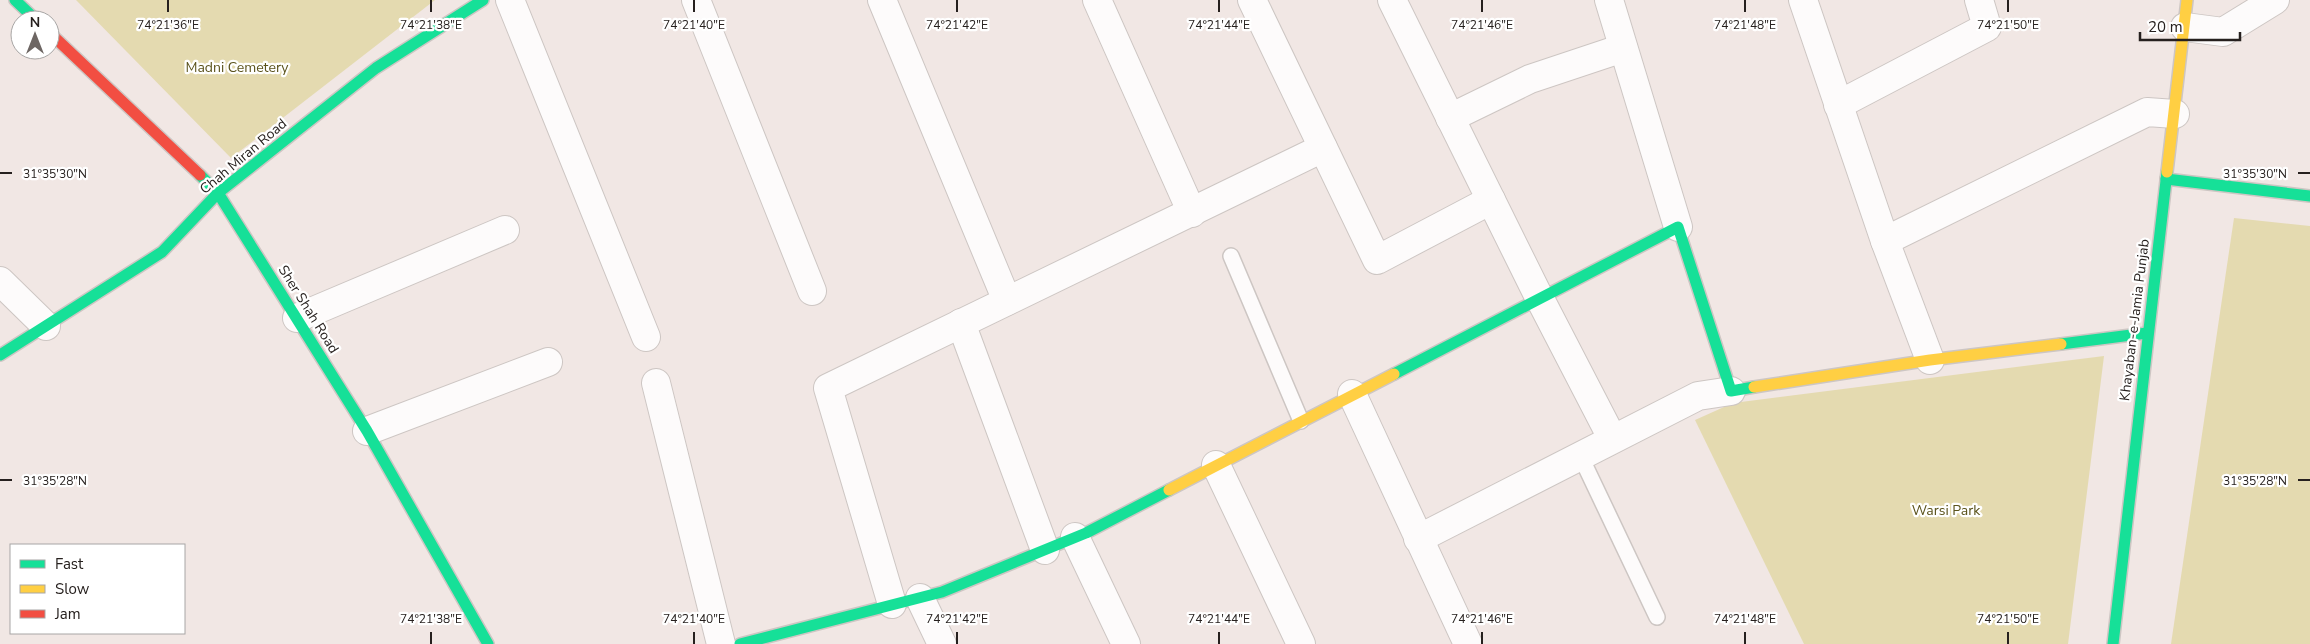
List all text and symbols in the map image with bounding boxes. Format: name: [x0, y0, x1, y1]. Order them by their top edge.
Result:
north arrow: [10, 10, 60, 60]
scale bar: [2140, 10, 2240, 42]
text: N: [30, 13, 40, 32]
text: 74°21'36"E: [137, 17, 199, 33]
text: 74°21'38"E: [400, 17, 462, 33]
text: 74°21'40"E: [663, 17, 725, 33]
text: 74°21'42"E: [926, 17, 988, 33]
text: 74°21'44"E: [1188, 17, 1250, 33]
text: 74°21'46"E: [1451, 17, 1513, 33]
text: 74°21'48"E: [1714, 17, 1776, 33]
text: 74°21'50"E: [1977, 17, 2039, 33]
text: 20 m: [2148, 17, 2183, 37]
park label: Madni Cemetery: [185, 58, 289, 77]
street label: Chah Miran Road: [196, 114, 291, 198]
text: 31°35'30"N: [23, 166, 87, 182]
text: 31°35'30"N: [2223, 166, 2287, 182]
street label: Khayaban-e-Jamia Punjab: [2115, 238, 2154, 402]
street label: Sher Shah Road: [274, 262, 343, 357]
text: 31°35'28"N: [23, 473, 87, 489]
text: 31°35'28"N: [2223, 473, 2287, 489]
park label: Warsi Park: [1912, 501, 1981, 520]
legend: [10, 544, 185, 634]
text: Fast: [55, 554, 84, 574]
text: Slow: [55, 579, 90, 599]
text: Jam: [54, 604, 81, 624]
text: 74°21'38"E: [400, 611, 462, 627]
text: 74°21'40"E: [663, 611, 725, 627]
text: 74°21'42"E: [926, 611, 988, 627]
text: 74°21'44"E: [1188, 611, 1250, 627]
text: 74°21'46"E: [1451, 611, 1513, 627]
text: 74°21'48"E: [1714, 611, 1776, 627]
text: 74°21'50"E: [1977, 611, 2039, 627]

